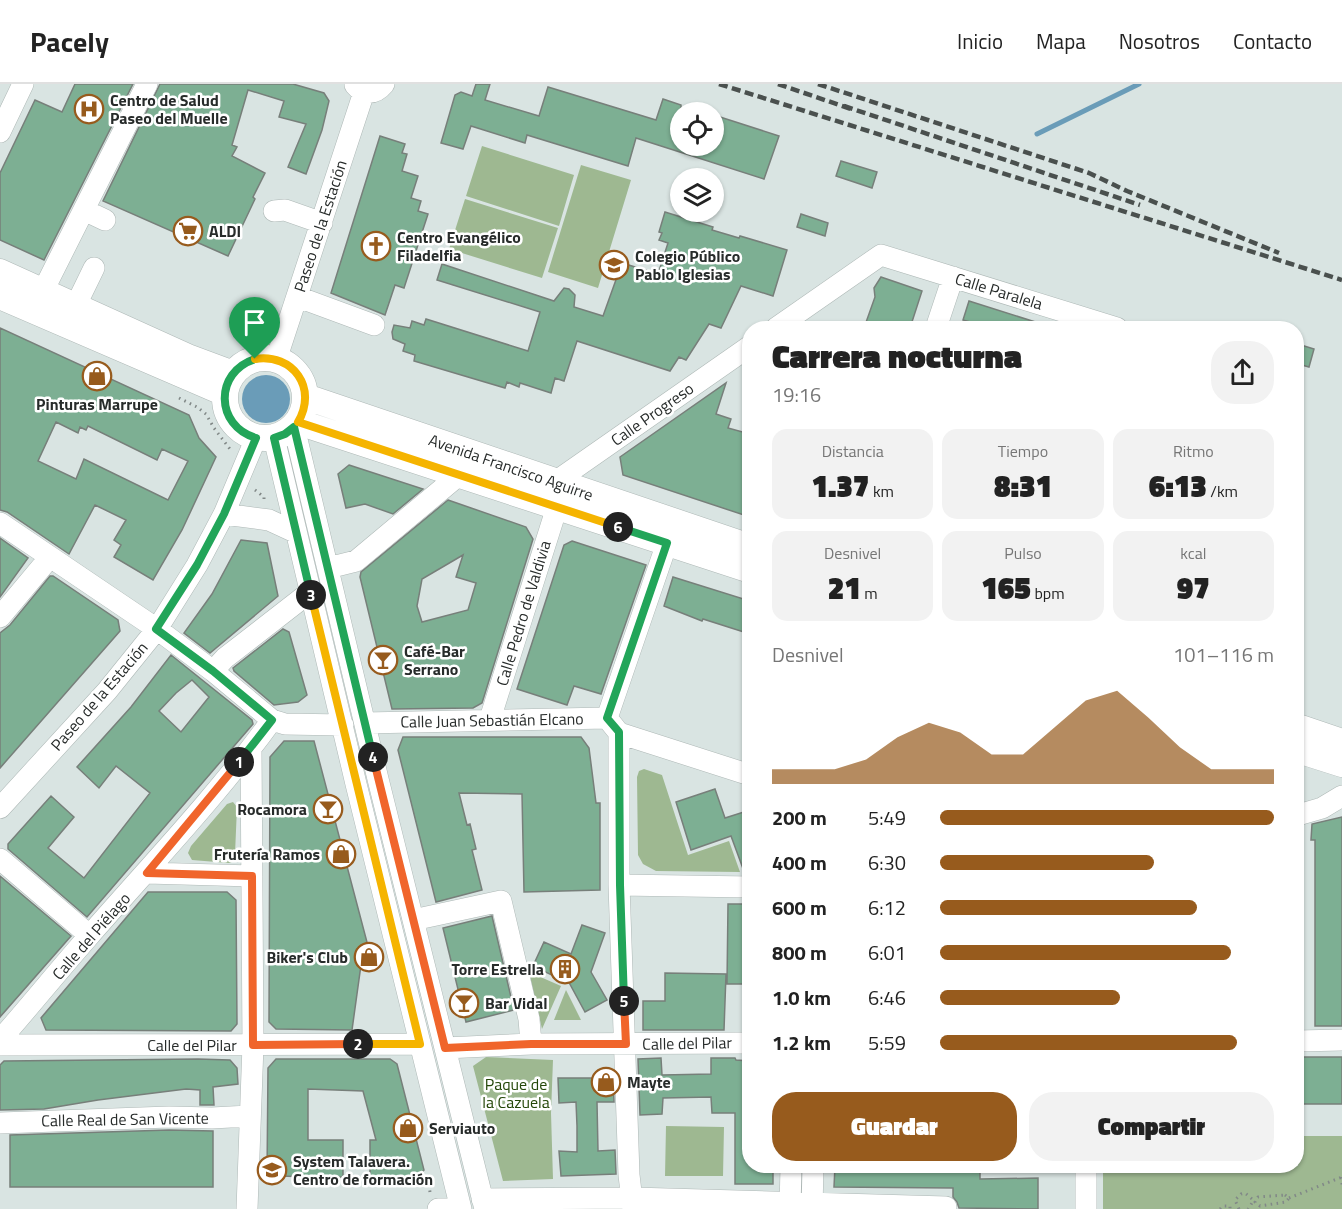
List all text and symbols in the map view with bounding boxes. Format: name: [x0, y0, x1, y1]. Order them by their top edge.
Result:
text: Pacely: [30, 20, 109, 63]
text: Inicio: [957, 25, 1003, 57]
text: Mapa: [1036, 25, 1086, 57]
text: Nosotros: [1119, 25, 1200, 57]
text: Contacto: [1233, 25, 1312, 57]
place label: Centro de Salud Paseo del Muelle: [110, 88, 228, 130]
hospital icon: Centro de Salud Paseo del Muelle: [73, 93, 105, 125]
map controls: [670, 102, 724, 222]
button: locate: [670, 102, 724, 156]
street label: Paseo de la Estación: [287, 157, 353, 295]
button: layers: [670, 168, 724, 222]
supermarket icon: ALDI: [172, 215, 204, 247]
place label: ALDI: [209, 219, 241, 243]
place label: Centro Evangélico Filadelfia: [397, 225, 521, 267]
church icon: Centro Evangélico Filadelfia: [360, 230, 392, 262]
place label: Colegio Público Pablo Iglesias: [635, 244, 740, 286]
school or university icon: Colegio Público Pablo Iglesias: [598, 249, 630, 281]
street label: Calle Paralela: [952, 266, 1046, 316]
pin: [229, 297, 280, 359]
icon: arrive: [238, 306, 271, 339]
text: Carrera nocturna: [772, 331, 1022, 381]
button: share: [1211, 341, 1274, 404]
shop icon: Pinturas Marrupe: [81, 360, 113, 392]
street label: Calle Progreso: [606, 376, 698, 452]
text: 19:16: [772, 379, 821, 410]
place label: Pinturas Marrupe: [36, 392, 158, 416]
street label: Avenida Francisco Aguirre: [426, 428, 596, 506]
text: Distancia: [822, 439, 884, 463]
text: Tiempo: [998, 439, 1048, 463]
text: Ritmo: [1173, 439, 1214, 463]
text: 1.37: [811, 463, 869, 509]
text: 8:31: [994, 463, 1052, 509]
text: 6:13: [1149, 463, 1207, 509]
text: km: [869, 479, 894, 503]
text: /km: [1207, 479, 1238, 503]
pin: 6: [603, 512, 633, 542]
text: 6: [614, 515, 622, 539]
street label: Calle Pedro de Valdivia: [489, 537, 557, 689]
text: Desnivel: [824, 541, 881, 565]
text: Pulso: [1004, 541, 1042, 565]
text: kcal: [1180, 541, 1206, 565]
text: 21: [828, 565, 861, 611]
text: 165: [981, 565, 1031, 611]
text: 97: [1177, 565, 1210, 611]
pin: 3: [296, 580, 326, 610]
text: m: [861, 581, 878, 605]
text: bpm: [1031, 581, 1065, 605]
text: 3: [307, 583, 315, 607]
street label: Paseo de la Estación: [45, 636, 153, 756]
place label: Café-Bar Serrano: [404, 639, 465, 681]
text: Desnivel: [772, 639, 844, 670]
text: 101–116 m: [1173, 639, 1274, 670]
bar icon: Café-Bar Serrano: [367, 644, 399, 676]
street label: Calle Juan Sebastián Elcano: [400, 706, 584, 734]
pin: 4: [358, 742, 388, 772]
text: 4: [369, 745, 377, 769]
pin: 1: [224, 747, 254, 777]
text: 1: [235, 750, 243, 774]
bar icon: Rocamora: [312, 793, 344, 825]
place label: Rocamora: [237, 797, 307, 821]
text: 200 m: [772, 802, 827, 833]
text: 5:49: [868, 802, 906, 833]
shop icon: Frutería Ramos: [325, 838, 357, 870]
place label: Frutería Ramos: [214, 842, 320, 866]
text: 400 m: [772, 847, 827, 878]
text: 6:30: [868, 847, 906, 878]
street label: Calle del Piélago: [46, 887, 136, 985]
text: 600 m: [772, 892, 827, 923]
text: 6:12: [868, 892, 906, 923]
text: 800 m: [772, 937, 827, 968]
text: 6:01: [868, 937, 906, 968]
shop icon: Biker's Club: [353, 941, 385, 973]
place label: Biker's Club: [266, 945, 348, 969]
building icon: Torre Estrella: [549, 953, 581, 985]
place label: Torre Estrella: [451, 957, 544, 981]
text: 1.0 km: [772, 982, 831, 1013]
text: 6:46: [868, 982, 906, 1013]
pin: 5: [609, 986, 639, 1016]
bar icon: Bar Vidal: [448, 987, 480, 1019]
text: 5: [620, 989, 628, 1013]
place label: Bar Vidal: [485, 991, 547, 1015]
text: 1.2 km: [772, 1027, 831, 1058]
text: 5:59: [868, 1027, 906, 1058]
pin: 2: [343, 1029, 373, 1059]
street label: Calle del Pilar: [642, 1030, 733, 1056]
text: 2: [354, 1032, 362, 1056]
street label: Calle del Pilar: [147, 1033, 237, 1057]
shop icon: Mayte: [590, 1066, 622, 1098]
place label: Mayte: [627, 1070, 671, 1094]
park label: Paque de la Cazuela: [482, 1072, 550, 1114]
button: Guardar: [772, 1092, 1017, 1161]
button: Compartir: [1029, 1092, 1274, 1161]
street label: Calle Real de San Vicente: [41, 1106, 209, 1132]
shop icon: Serviauto: [392, 1112, 424, 1144]
place label: Serviauto: [429, 1116, 495, 1140]
place label: System Talavera. Centro de formación: [293, 1149, 433, 1191]
school or university icon: System Talavera. Centro de formación: [256, 1154, 288, 1186]

